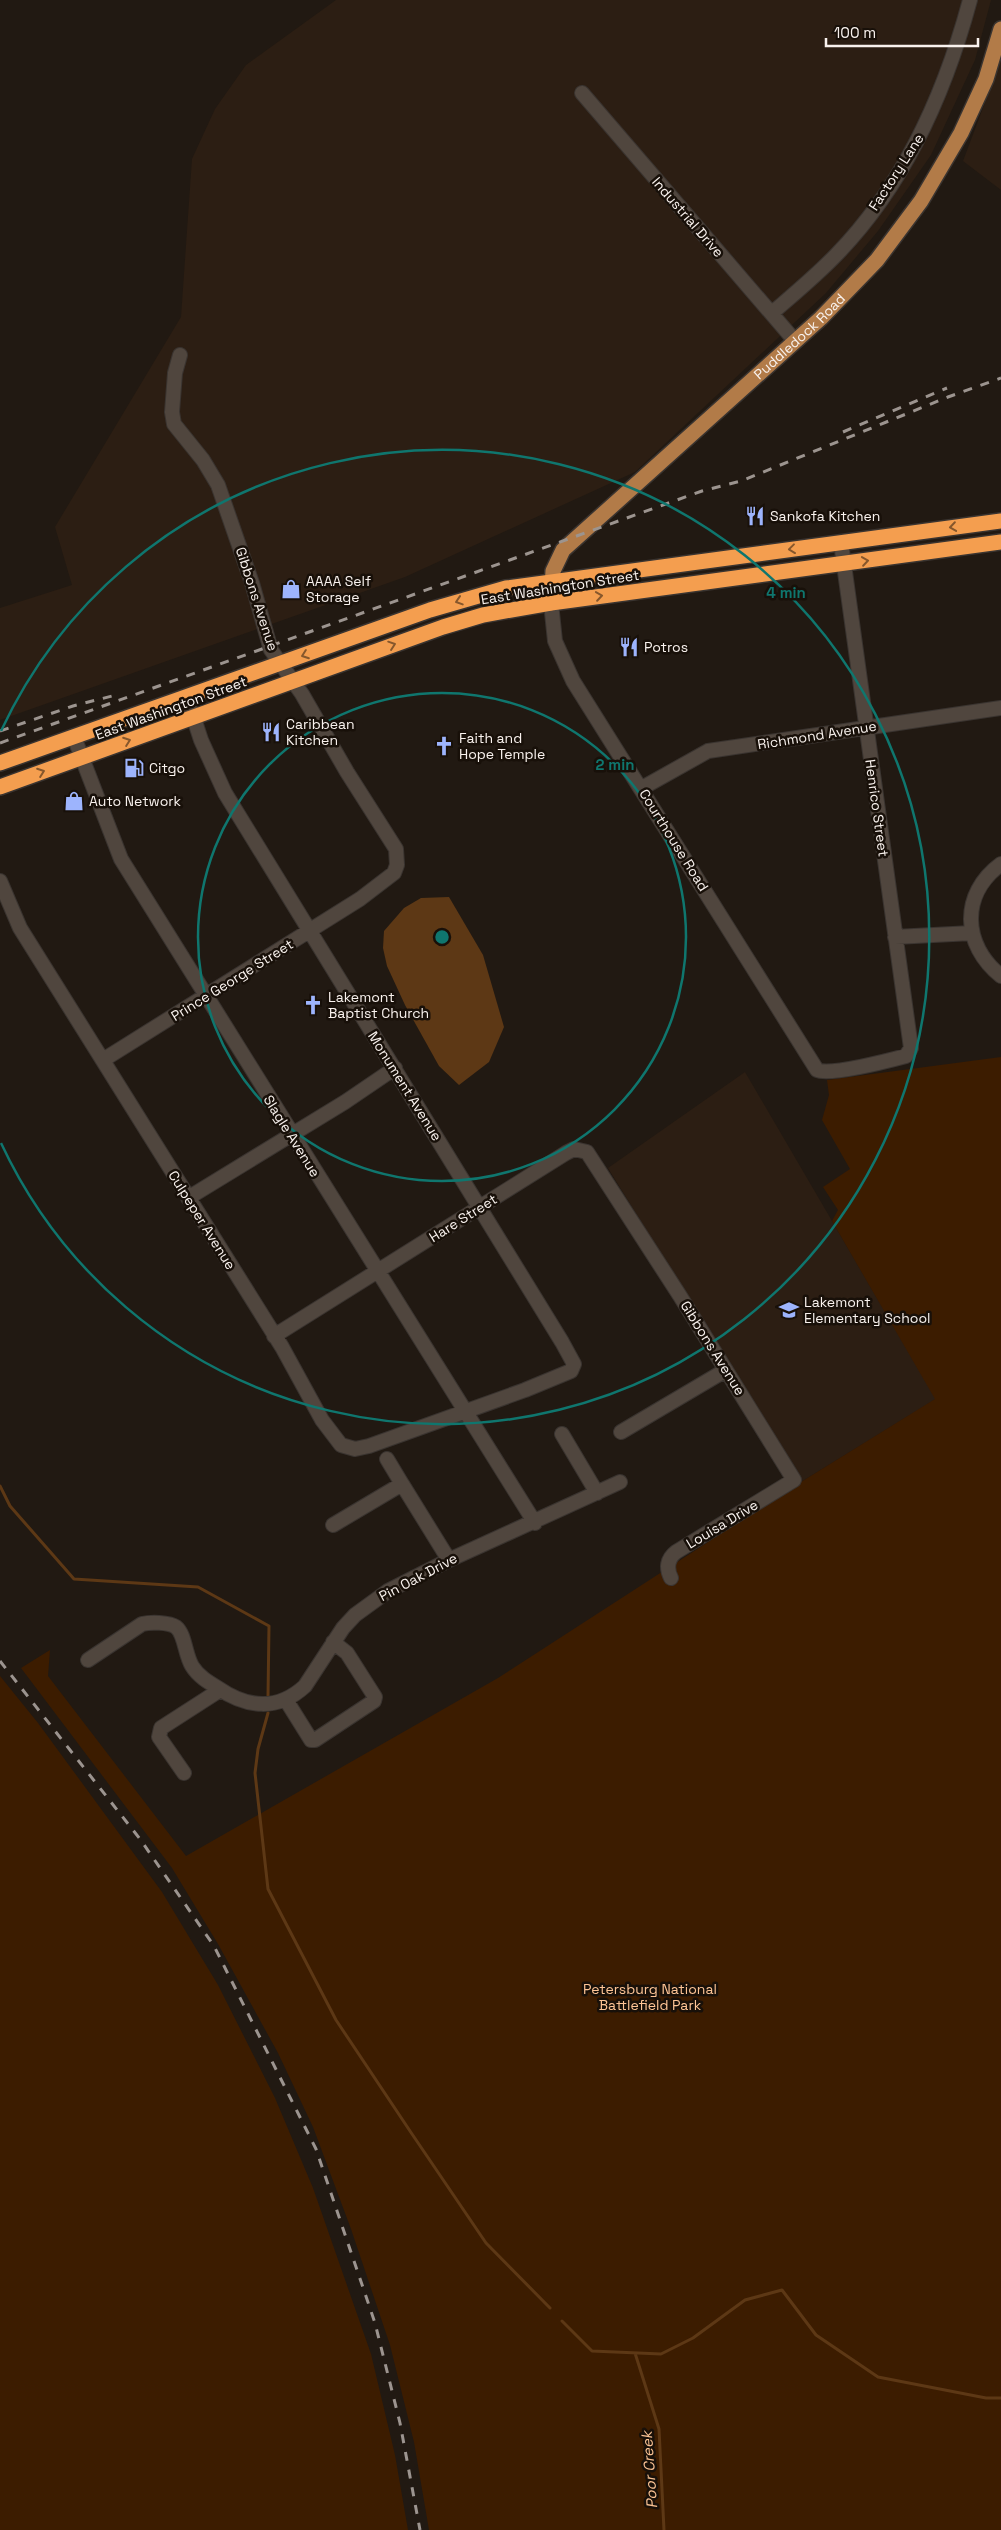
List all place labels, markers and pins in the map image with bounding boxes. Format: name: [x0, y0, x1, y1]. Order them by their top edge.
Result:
restaurant icon: Sankofa Kitchen: [744, 505, 766, 527]
place label: Sankofa Kitchen: [770, 507, 880, 525]
place label: AAAA Self Storage: [306, 572, 371, 606]
shop icon: AAAA Self Storage: [280, 578, 302, 600]
restaurant icon: Potros: [618, 636, 640, 658]
place label: Potros: [644, 638, 688, 656]
place label: Caribbean Kitchen: [286, 715, 355, 749]
restaurant icon: Caribbean Kitchen: [260, 721, 282, 743]
place label: Faith and Hope Temple: [459, 729, 545, 763]
church icon: Faith and Hope Temple: [433, 735, 455, 757]
fuel station icon: Citgo: [123, 757, 145, 779]
place label: Citgo: [149, 759, 185, 777]
shop icon: Auto Network: [63, 790, 85, 812]
place label: Auto Network: [89, 792, 182, 810]
centre of rings: [433, 928, 451, 946]
place label: Lakemont Baptist Church: [328, 988, 429, 1022]
church icon: Lakemont Baptist Church: [302, 994, 324, 1016]
place label: Lakemont Elementary School: [804, 1293, 930, 1327]
school or university icon: Lakemont Elementary School: [778, 1299, 800, 1321]

